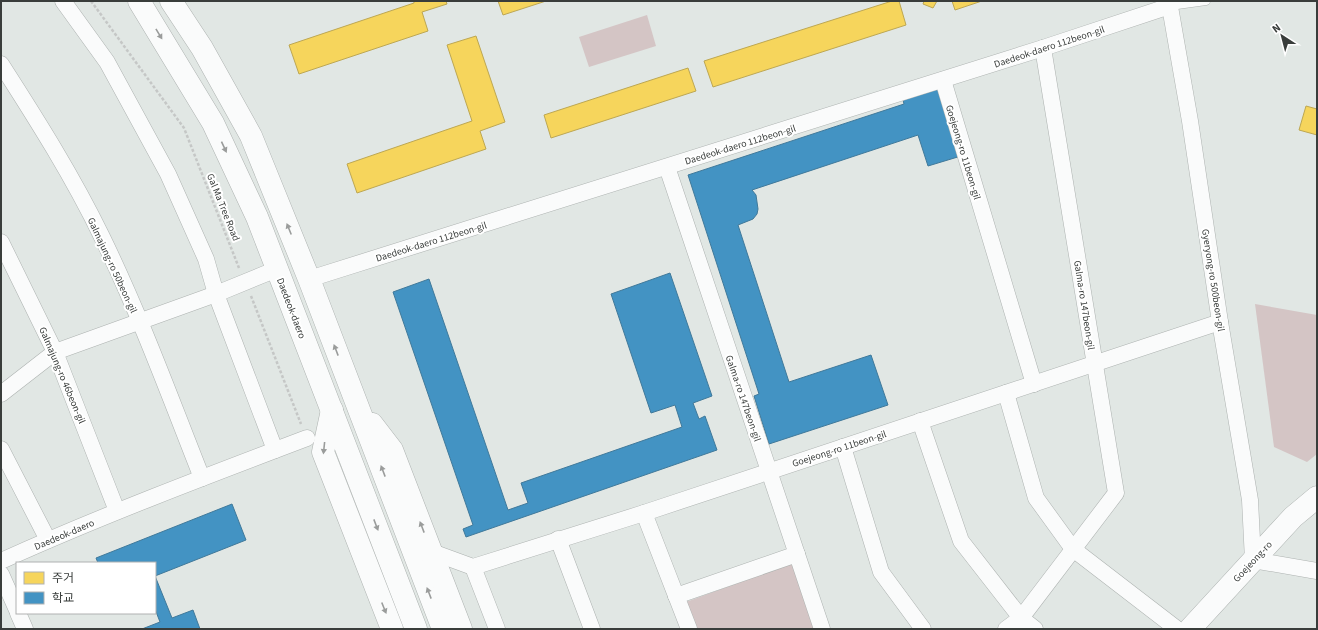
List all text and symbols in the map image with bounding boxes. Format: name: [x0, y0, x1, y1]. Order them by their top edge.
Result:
north arrow: [1262, 16, 1302, 56]
text: N: [1269, 20, 1284, 37]
street label: Daedeok-daero 112beon-gil: [992, 22, 1107, 71]
one-way arrow: [155, 29, 163, 39]
street label: Goejeong-ro 11beon-gil: [942, 103, 984, 202]
street label: Daedeok-daero 112beon-gil: [683, 121, 798, 169]
one-way arrow: [221, 141, 227, 152]
street label: Gal Ma Tree Road: [203, 171, 243, 243]
street label: Galmajung-ro 50beon-gil: [84, 215, 141, 316]
street label: Daedeok-daero 112beon-gil: [374, 218, 489, 266]
one-way arrow: [285, 222, 291, 234]
street label: Gyeryong-ro 500beon-gil: [1198, 228, 1228, 333]
street label: Galma-ro 147beon-gil: [1070, 259, 1098, 351]
street label: Daedeok-daero: [273, 276, 309, 341]
street label: Galmajung-ro 46beon-gil: [35, 325, 89, 426]
one-way arrow: [332, 343, 338, 355]
street label: Galma-ro 147beon-gil: [722, 353, 765, 444]
street label: Goejeong-ro 11beon-gil: [790, 427, 889, 471]
one-way arrow: [321, 442, 328, 454]
one-way arrow: [379, 465, 385, 477]
street label: Daedeok-daero: [32, 516, 97, 554]
one-way arrow: [373, 519, 379, 531]
one-way arrow: [419, 522, 425, 533]
street label: Goejeong-ro: [1230, 538, 1276, 585]
legend: [16, 562, 156, 614]
text: 주거: [52, 570, 74, 587]
one-way arrow: [426, 586, 432, 598]
text: 학교: [52, 590, 74, 607]
one-way arrow: [381, 603, 387, 614]

